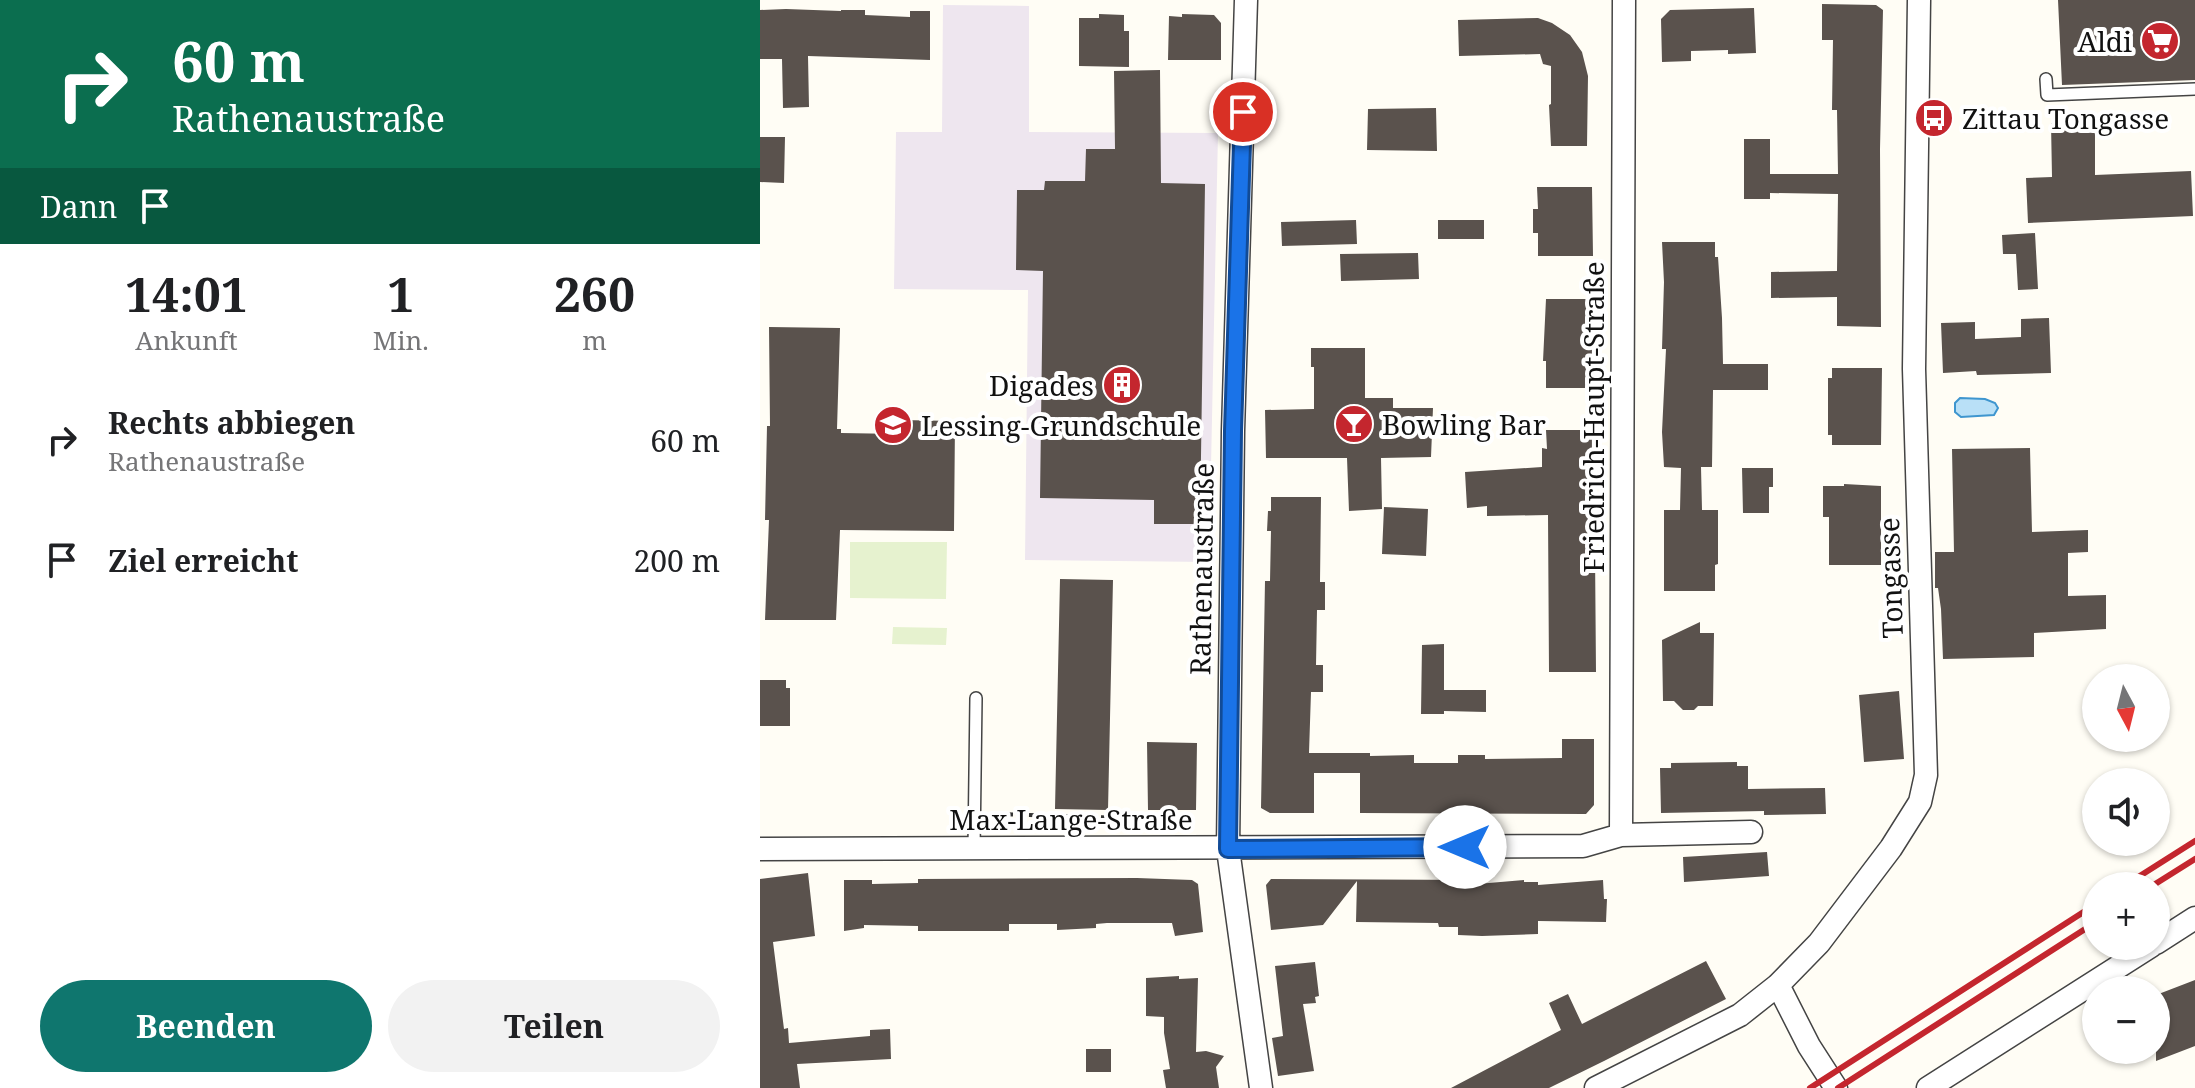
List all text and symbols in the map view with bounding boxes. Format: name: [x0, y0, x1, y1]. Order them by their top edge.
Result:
supermarket icon: Aldi: [2139, 20, 2181, 62]
text: 60 m: [172, 22, 305, 98]
place label: Aldi: [2077, 22, 2132, 60]
icon: right: [40, 32, 144, 136]
pin: [1209, 78, 1277, 146]
icon: arrive: [1221, 90, 1265, 134]
text: Rathenaustraße: [172, 94, 445, 143]
bus stop icon: Zittau Tongasse: [1913, 97, 1955, 139]
place label: Zittau Tongasse: [1962, 99, 2169, 137]
icon: arrive: [133, 184, 177, 228]
text: Dann: [40, 186, 117, 227]
text: 14:01: [125, 261, 248, 326]
text: 1: [387, 261, 414, 326]
text: 260: [554, 261, 635, 326]
street label: Friedrich-Haupt-Straße: [1574, 261, 1612, 573]
text: Ankunft: [135, 322, 238, 358]
text: Min.: [373, 322, 429, 358]
text: m: [582, 322, 607, 358]
building icon: Digades: [1101, 364, 1143, 406]
place label: Digades: [989, 366, 1094, 404]
text: Rechts abbiegen: [108, 402, 355, 443]
bar icon: Bowling Bar: [1333, 403, 1375, 445]
school or university icon: Lessing-Grundschule: [872, 404, 914, 446]
place label: Bowling Bar: [1382, 405, 1546, 443]
place label: Lessing-Grundschule: [921, 406, 1201, 444]
icon: right: [40, 418, 84, 462]
text: 60 m: [650, 420, 720, 461]
text: Rathenaustraße: [108, 443, 305, 479]
street label: Rathenaustraße: [1180, 463, 1222, 675]
street label: Tongasse: [1869, 517, 1911, 639]
icon: arrive: [40, 538, 84, 582]
text: Ziel erreicht: [108, 540, 298, 581]
text: 200 m: [634, 540, 720, 581]
north arrow: [2082, 664, 2170, 752]
map controls: [2082, 664, 2170, 1064]
button: sound: [2082, 768, 2170, 856]
street label: Max-Lange-Straße: [949, 800, 1193, 838]
position arrow: [1423, 805, 1507, 889]
button: +: [2082, 872, 2170, 960]
button: −: [2082, 976, 2170, 1064]
button: Beenden: [40, 980, 372, 1072]
button: Teilen: [388, 980, 720, 1072]

